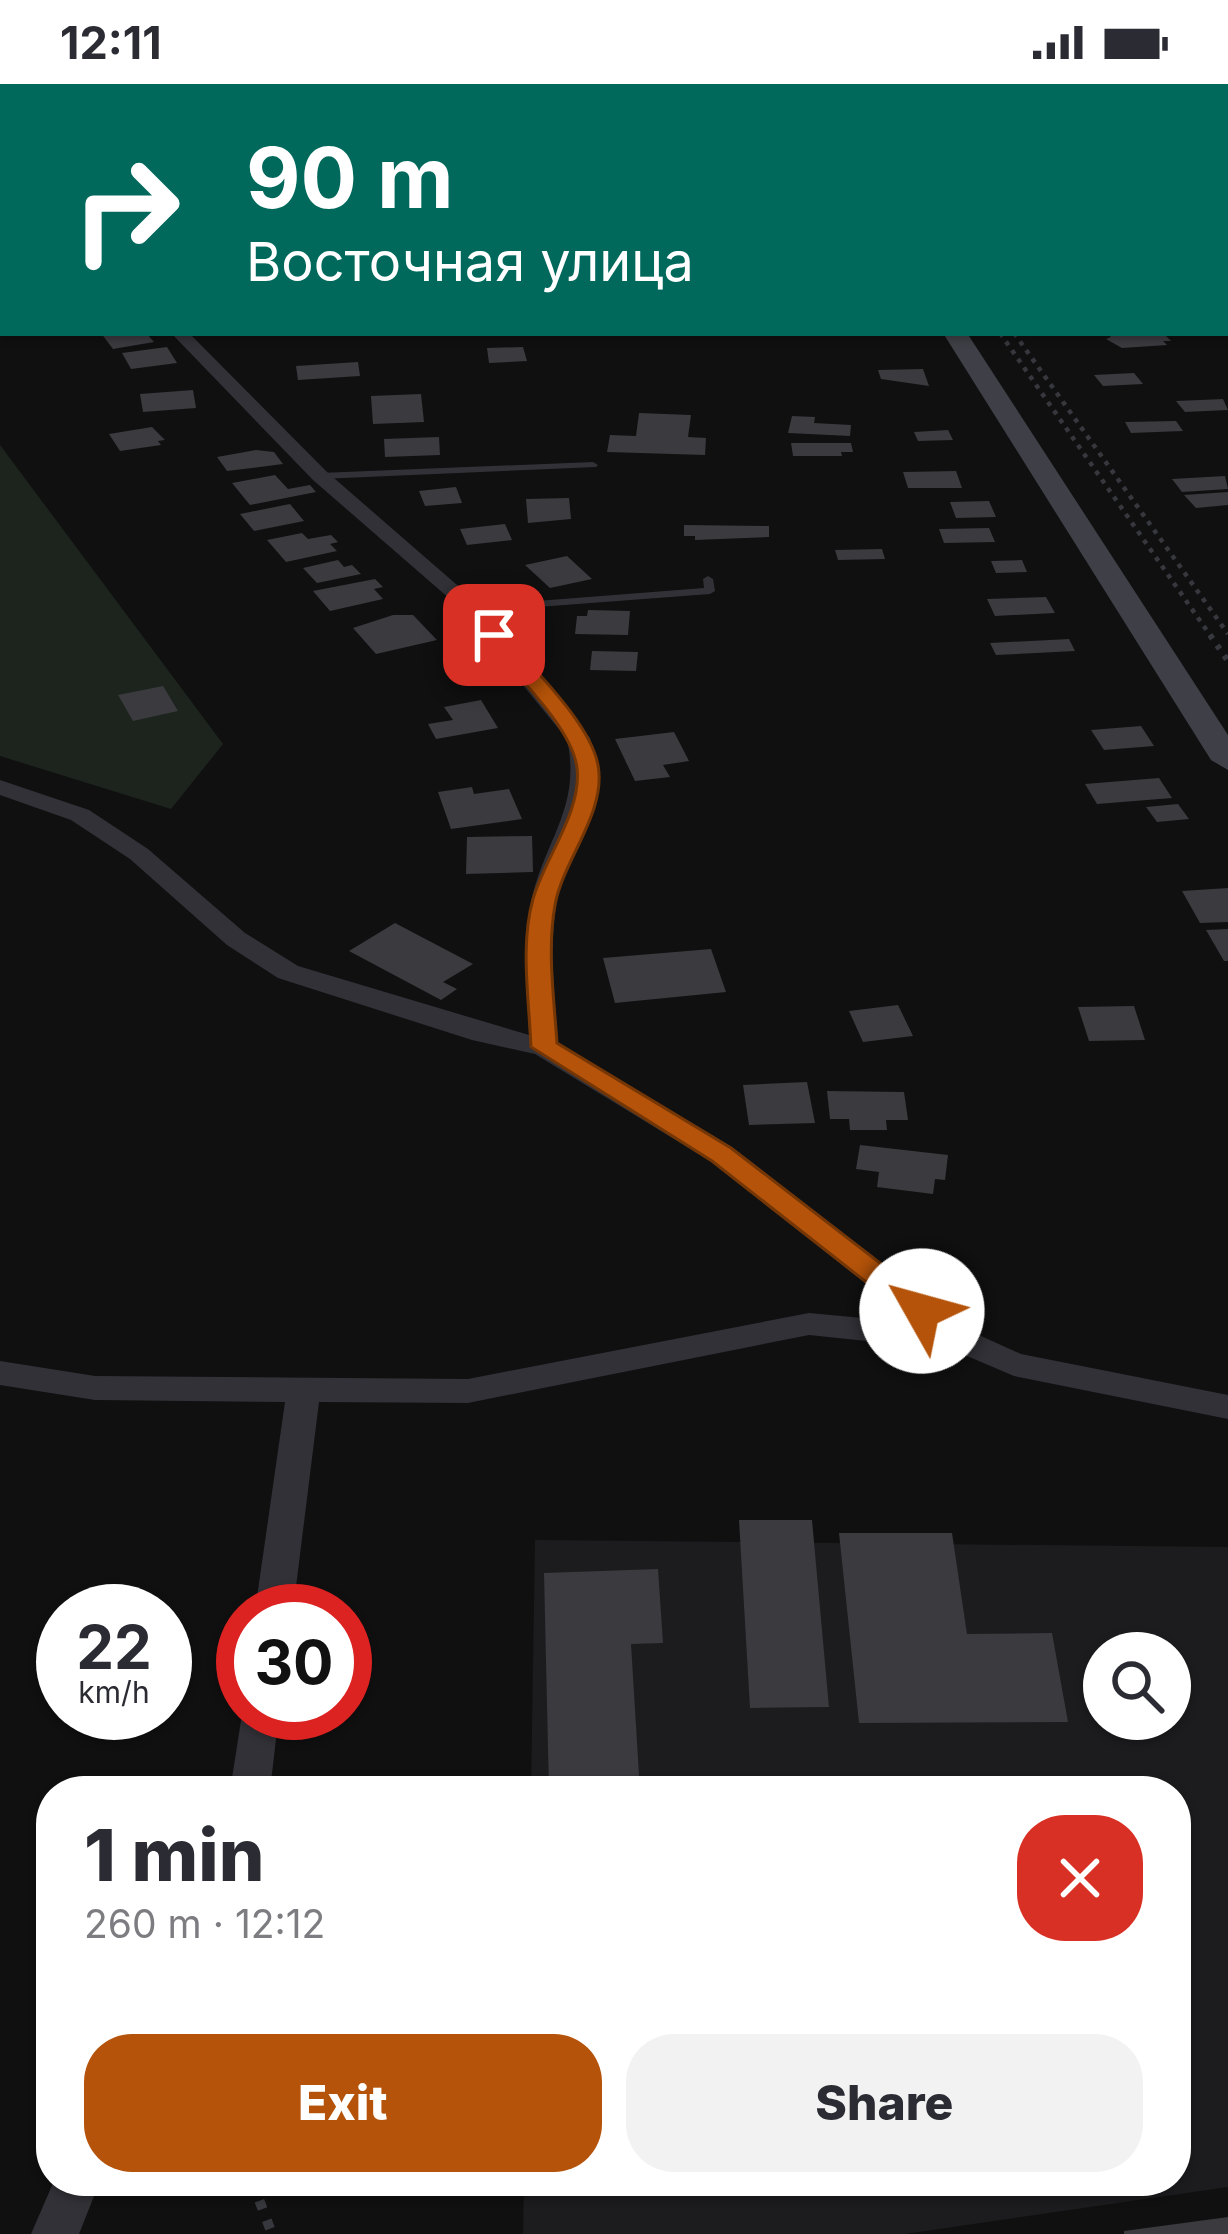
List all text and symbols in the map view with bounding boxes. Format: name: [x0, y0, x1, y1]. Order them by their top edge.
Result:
text: 12:11: [60, 15, 162, 70]
text: 90 m: [246, 127, 454, 228]
icon: right: [48, 132, 204, 288]
text: Восточная улица: [246, 229, 694, 294]
pin: [443, 584, 545, 686]
icon: arrive: [461, 602, 527, 668]
position arrow: [859, 1248, 985, 1374]
speed limit sign: 30: [216, 1584, 372, 1740]
text: 22: [76, 1611, 152, 1683]
map controls: [1083, 1632, 1191, 1740]
button: search: [1083, 1632, 1191, 1740]
text: km/h: [78, 1674, 150, 1710]
text: 1 min: [84, 1811, 264, 1898]
button: close: [1017, 1815, 1143, 1941]
text: 260 m · 12:12: [84, 1900, 325, 1947]
button: Exit: [84, 2034, 602, 2172]
button: Share: [626, 2034, 1143, 2172]

